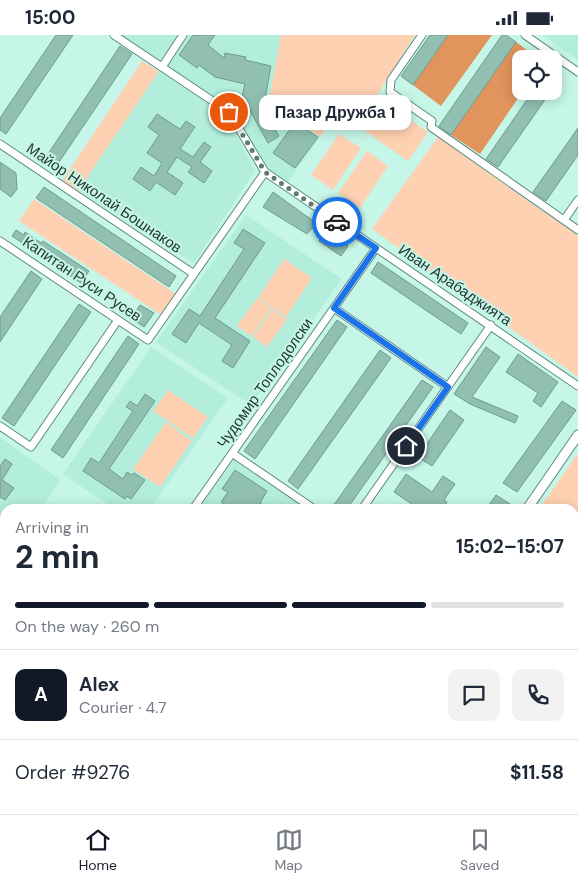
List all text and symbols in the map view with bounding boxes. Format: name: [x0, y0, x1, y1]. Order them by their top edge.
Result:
text: 15:00: [25, 5, 75, 30]
map controls: [512, 50, 562, 100]
button: locate: [512, 50, 562, 100]
pin: [208, 91, 250, 133]
callout: Пазар Дружба 1: [259, 95, 412, 129]
icon: bag: [215, 98, 243, 126]
text: Пазар Дружба 1: [275, 102, 395, 123]
street label: Майор Николай Бошнаков: [22, 138, 186, 258]
courier: [312, 197, 362, 247]
icon: car: [323, 208, 351, 236]
street label: Капитан Руси Русев: [19, 232, 145, 326]
street label: Иван Арабаджията: [394, 240, 516, 331]
street label: Чудомир Топлодолски: [213, 314, 317, 452]
pin: [385, 425, 427, 467]
icon: home: [392, 432, 420, 460]
text: Arriving in: [15, 517, 89, 538]
text: 15:02–15:07: [456, 534, 564, 559]
text: 2 min: [15, 536, 100, 578]
text: On the way · 260 m: [15, 616, 159, 637]
button: chat: [448, 669, 500, 721]
button: phone: [512, 669, 564, 721]
text: Alex: [79, 672, 119, 697]
text: A: [34, 682, 48, 707]
text: Courier · 4.7: [79, 697, 167, 718]
text: Order #9276: [15, 760, 130, 785]
text: $11.58: [510, 760, 564, 785]
tab: Home: [79, 826, 117, 874]
tab: Map: [274, 826, 303, 874]
tab: Saved: [460, 826, 499, 874]

